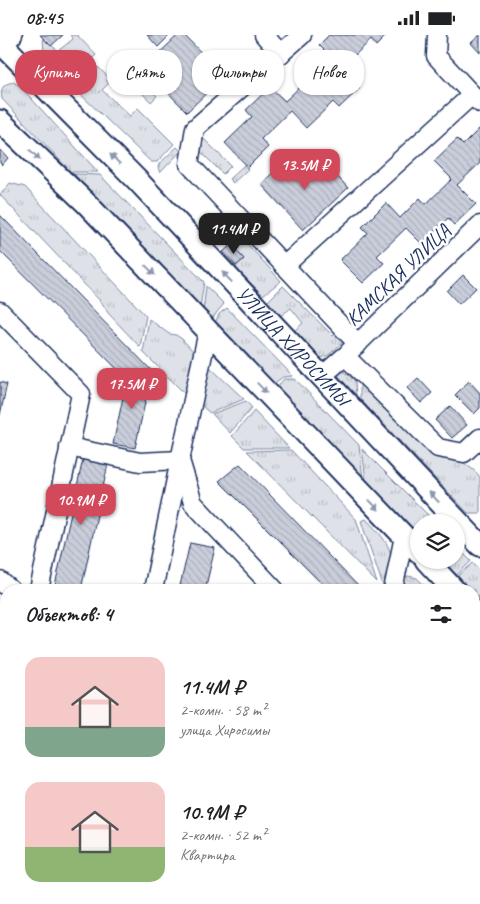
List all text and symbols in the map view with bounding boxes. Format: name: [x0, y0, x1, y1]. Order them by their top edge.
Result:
text: 08:45: [25, 6, 63, 30]
chip: Купить: [15, 50, 97, 95]
chip: Снять: [107, 50, 182, 95]
chip: Фильтры: [192, 50, 284, 95]
chip: Новое: [294, 50, 364, 95]
one-way arrow: [29, 149, 41, 161]
pin: 13.5M ₽: [259, 149, 351, 191]
one-way arrow: [109, 153, 121, 165]
text: 13.5M ₽: [281, 155, 329, 175]
pin: 11.4M ₽: [188, 213, 280, 255]
street label: КАМСКАЯ УЛИЦА: [340, 218, 456, 331]
text: 11.4M ₽: [210, 219, 258, 239]
one-way arrow: [144, 264, 156, 276]
one-way arrow: [221, 271, 233, 283]
street label: УЛИЦА ХИРОСИМЫ: [231, 281, 357, 413]
pin: 17.5M ₽: [86, 367, 178, 410]
text: 17.5M ₽: [108, 374, 156, 394]
one-way arrow: [256, 381, 268, 393]
pin: 10.9M ₽: [35, 483, 127, 526]
text: 10.9M ₽: [57, 490, 105, 510]
one-way arrow: [428, 491, 440, 503]
one-way arrow: [368, 499, 380, 511]
map controls: [410, 514, 465, 569]
button: layers: [410, 514, 465, 569]
icon: filters: [427, 600, 455, 628]
text: Объектов: 4: [25, 601, 113, 627]
text: 11.4M ₽: [180, 674, 244, 700]
icon: home: [65, 677, 125, 737]
text: 2-комн. · 58 m²: [180, 700, 266, 720]
text: улица Хиросимы: [180, 720, 269, 740]
text: 10.9M ₽: [180, 799, 244, 825]
icon: home: [65, 802, 125, 862]
text: 2-комн. · 52 m²: [180, 825, 266, 845]
text: Квартира: [180, 845, 235, 865]

